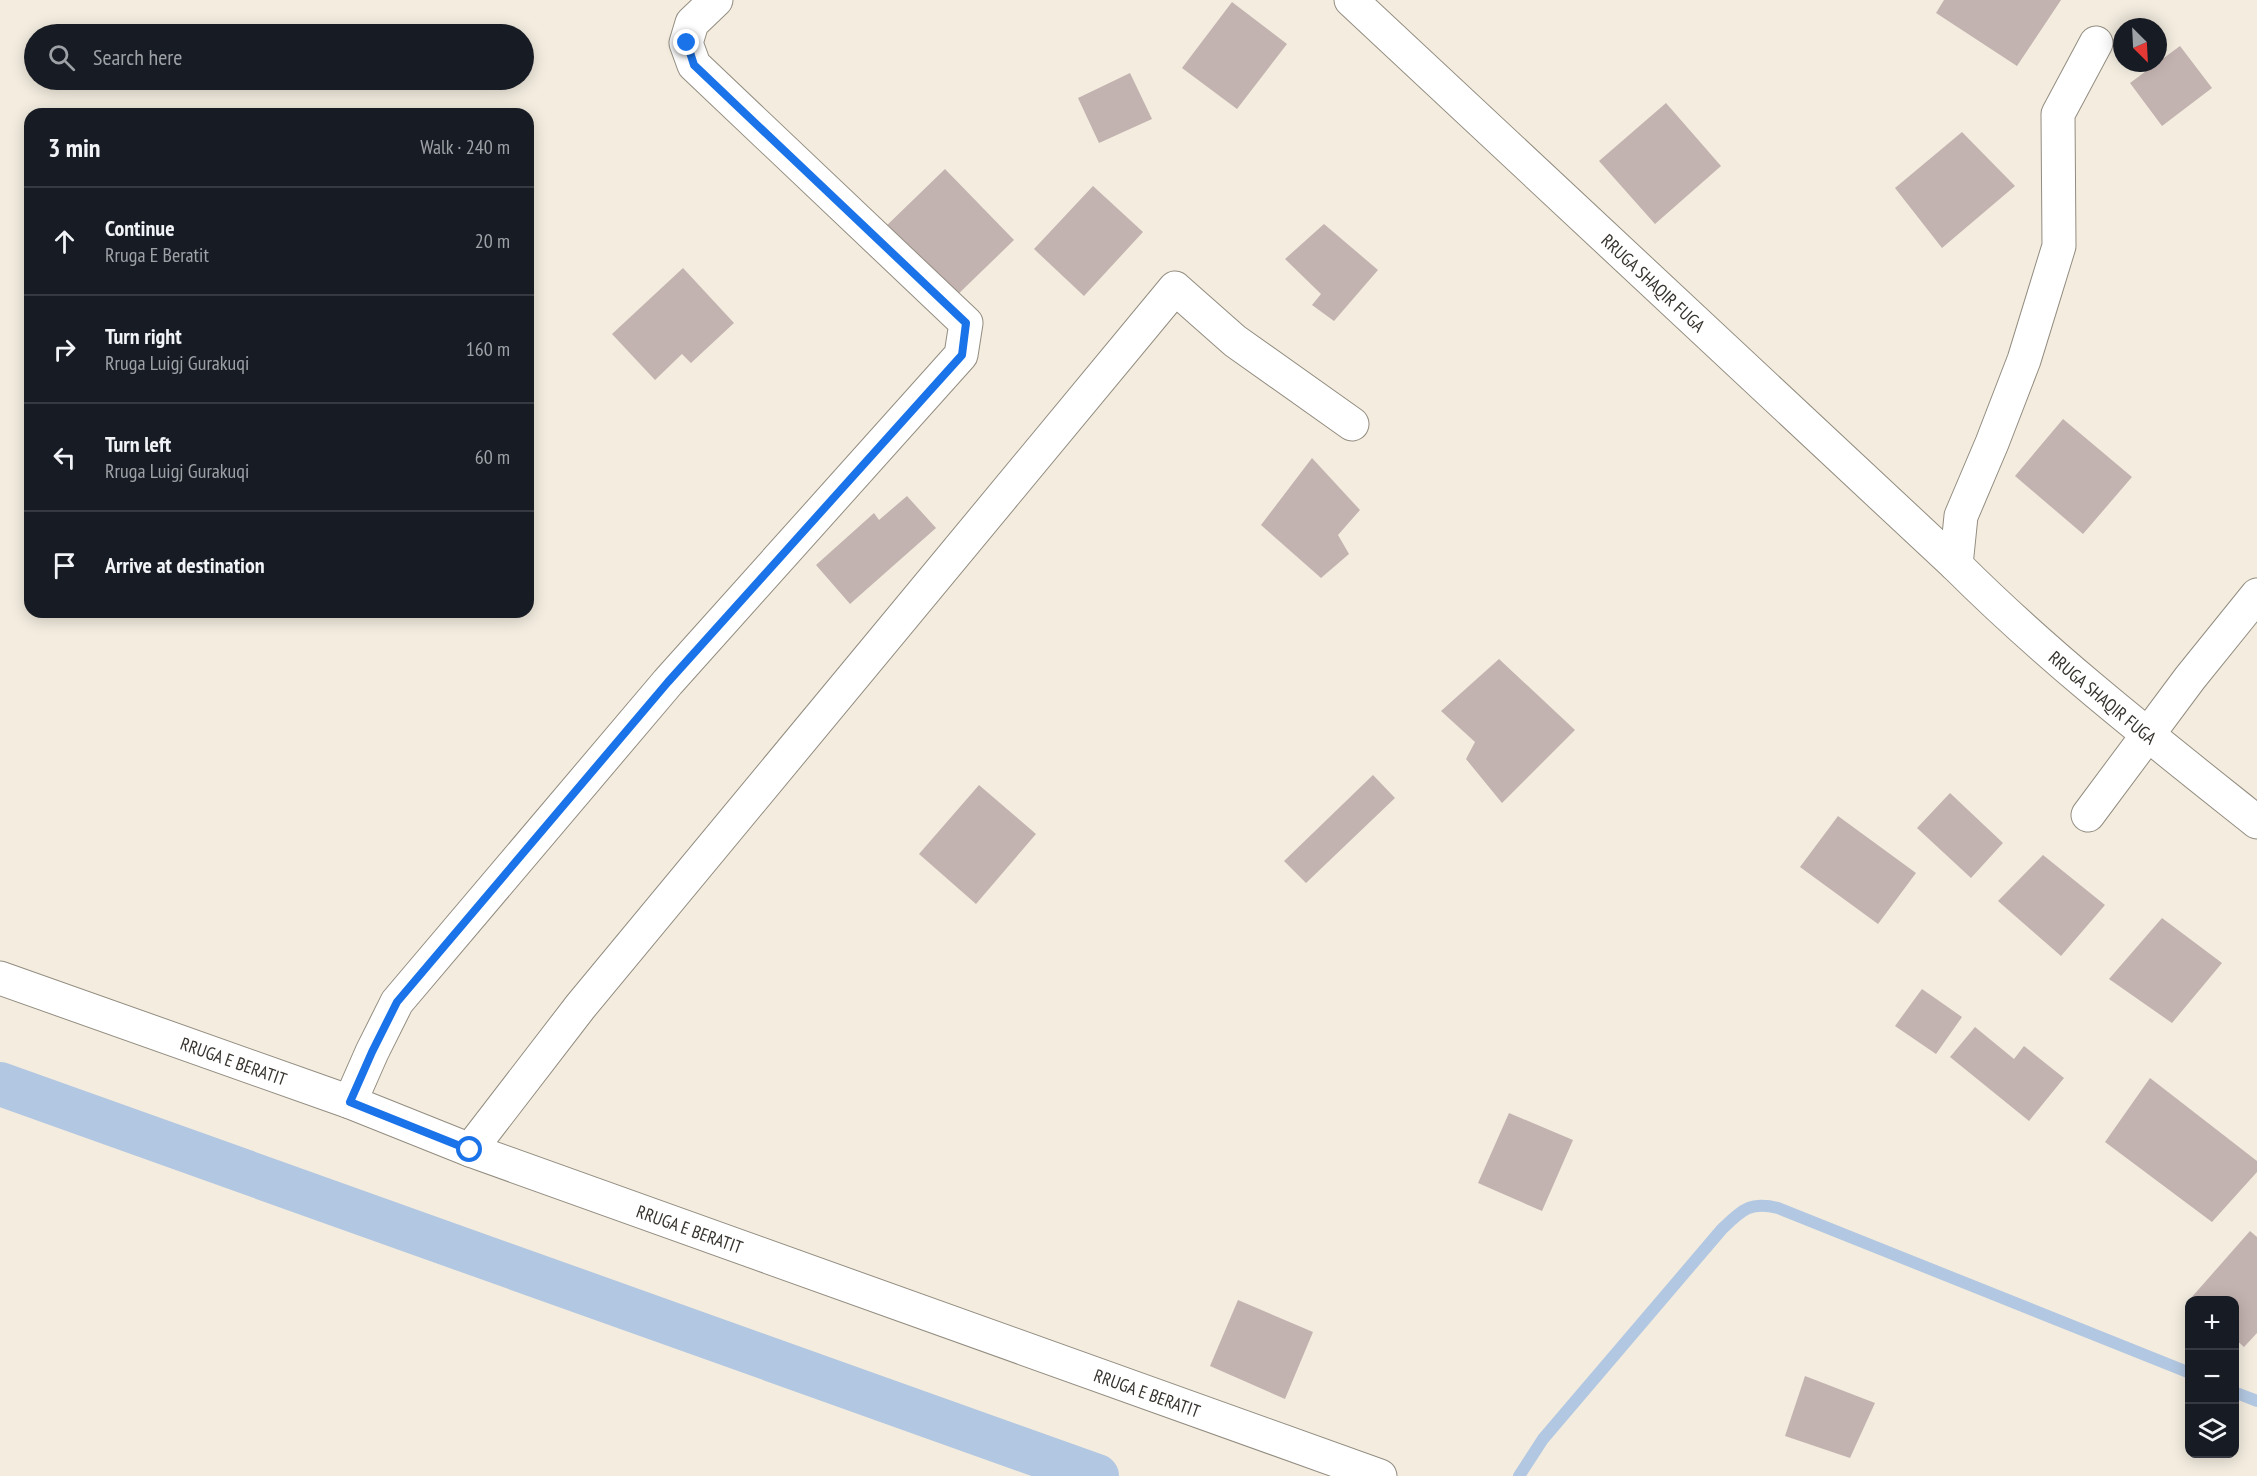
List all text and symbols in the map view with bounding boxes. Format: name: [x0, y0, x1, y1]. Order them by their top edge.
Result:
north arrow: [2113, 18, 2167, 72]
search box: [24, 24, 534, 90]
route end: [673, 29, 699, 55]
icon: search: [45, 41, 78, 74]
text: Search here: [93, 43, 182, 71]
text: 3 min: [48, 131, 101, 164]
text: Walk · 240 m: [420, 134, 510, 160]
text: Continue: [105, 214, 175, 242]
icon: ahead: [48, 225, 81, 258]
text: 20 m: [475, 228, 510, 254]
street label: RRUGA SHAQIR FUGA: [1597, 229, 1711, 337]
text: Rruga E Beratit: [105, 242, 209, 268]
text: Turn right: [105, 322, 182, 350]
icon: right: [48, 333, 81, 366]
text: 160 m: [466, 336, 510, 362]
text: Rruga Luigj Gurakuqi: [105, 350, 249, 376]
text: Turn left: [105, 430, 171, 458]
icon: left: [48, 441, 81, 474]
text: 60 m: [475, 444, 510, 470]
text: Rruga Luigj Gurakuqi: [105, 458, 249, 484]
icon: arrive: [48, 549, 81, 582]
text: Arrive at destination: [105, 551, 265, 579]
street label: RRUGA SHAQIR FUGA: [2044, 645, 2162, 749]
street label: RRUGA E BERATIT: [178, 1031, 290, 1090]
route start: [456, 1136, 482, 1162]
street label: RRUGA E BERATIT: [634, 1199, 746, 1258]
map controls: [2185, 1296, 2239, 1458]
button: +: [2185, 1296, 2239, 1350]
button: −: [2185, 1350, 2239, 1404]
street label: RRUGA E BERATIT: [1091, 1363, 1203, 1422]
button: layers: [2185, 1404, 2239, 1458]

